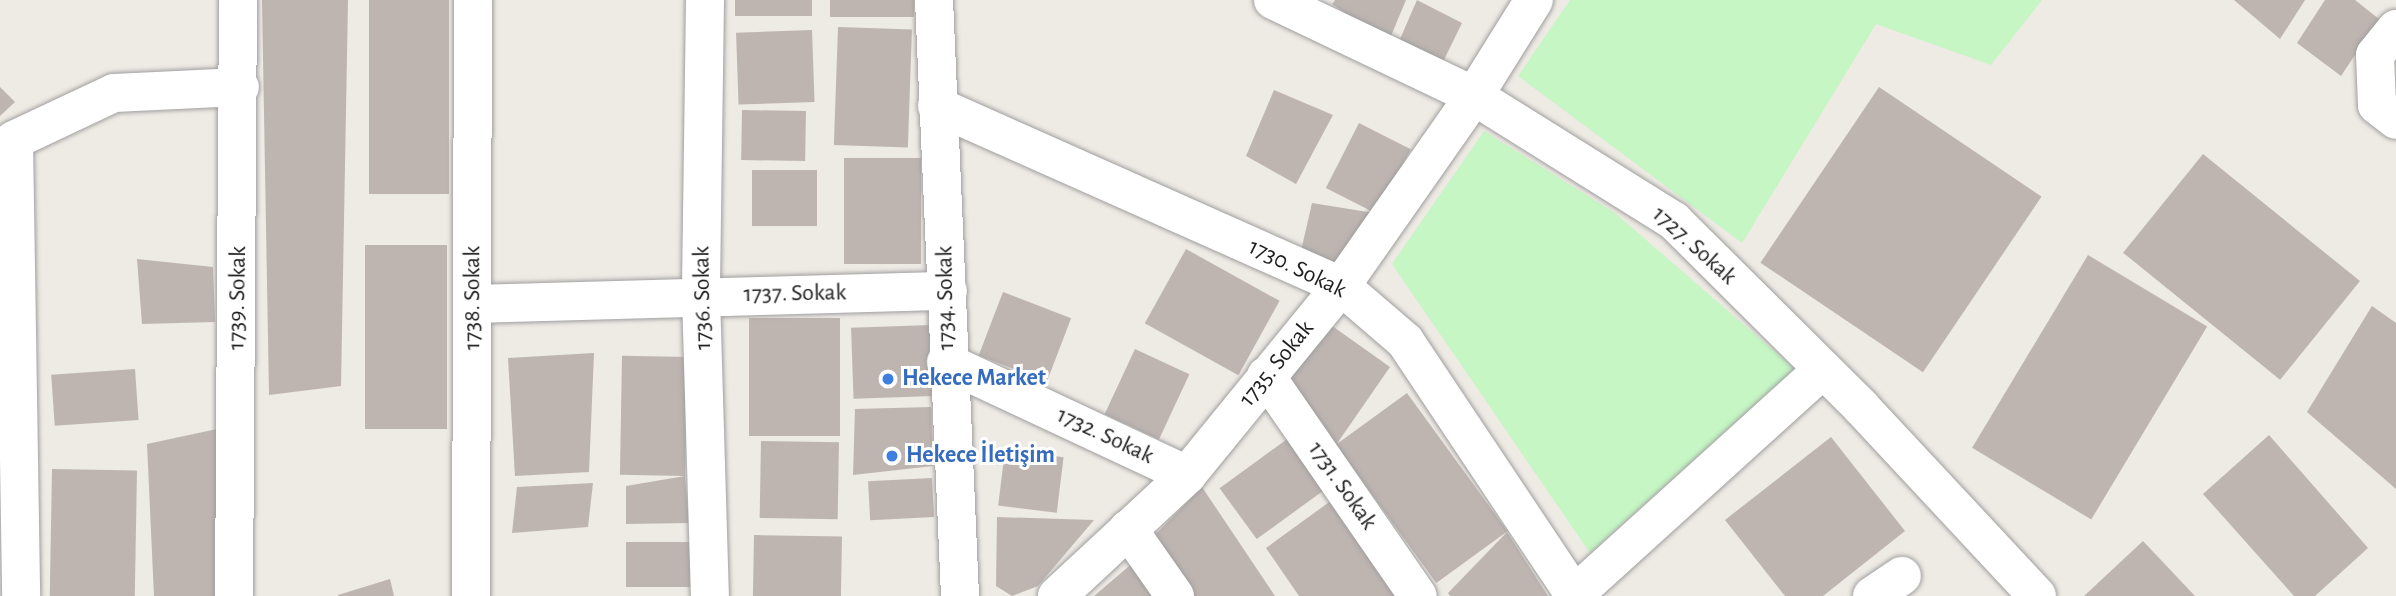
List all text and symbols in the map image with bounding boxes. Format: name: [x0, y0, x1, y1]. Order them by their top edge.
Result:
street label: 1727. Sokak: [1646, 201, 1742, 291]
street label: 1730. Sokak: [1243, 233, 1351, 305]
street label: 1739. Sokak: [223, 246, 253, 350]
street label: 1738. Sokak: [459, 246, 487, 350]
street label: 1736. Sokak: [688, 246, 718, 350]
street label: 1734. Sokak: [931, 246, 961, 350]
street label: 1737. Sokak: [743, 279, 847, 309]
street label: 1735. Sokak: [1233, 315, 1321, 413]
place label: Hekece Market: [902, 365, 1046, 393]
marker: Hekece Market: [880, 371, 896, 387]
street label: 1732. Sokak: [1052, 401, 1158, 471]
street label: 1731. Sokak: [1301, 436, 1383, 536]
place label: Hekece İletişim: [906, 442, 1055, 470]
marker: Hekece İletişim: [884, 448, 900, 464]

